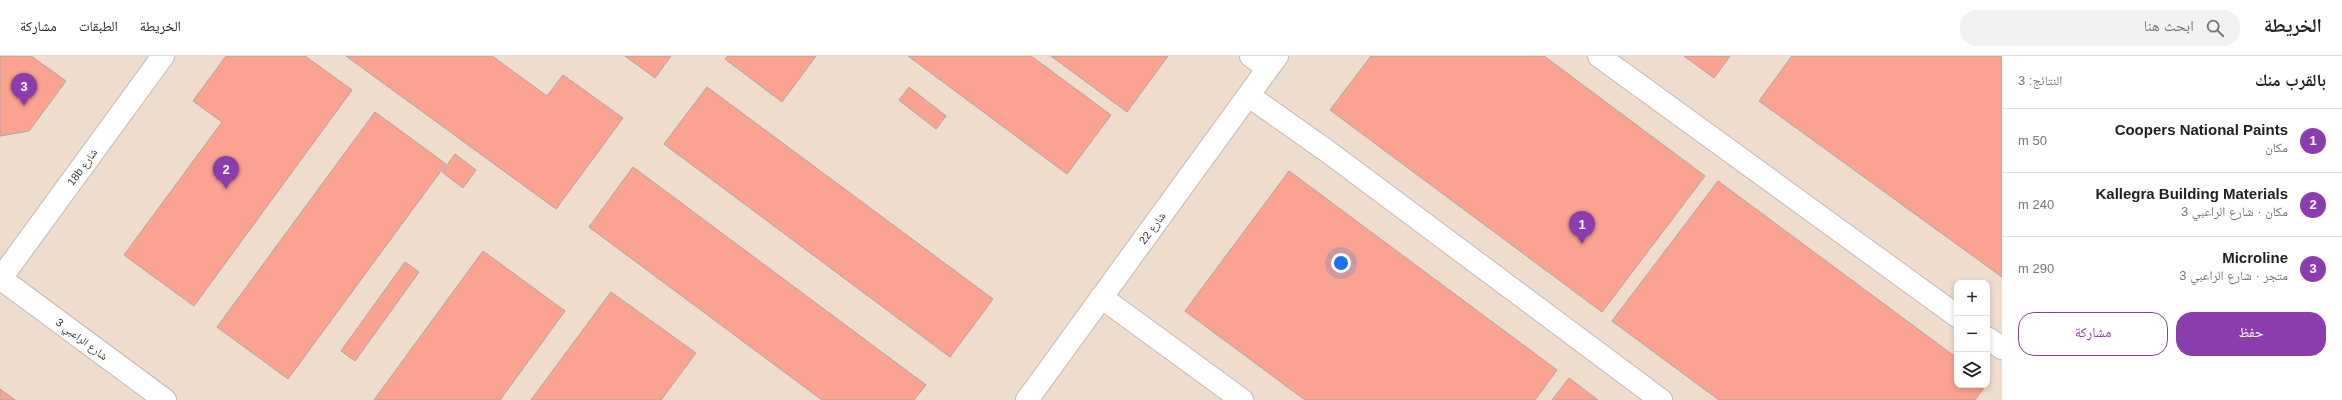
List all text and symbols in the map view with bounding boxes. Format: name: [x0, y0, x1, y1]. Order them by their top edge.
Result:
search box: [1960, 10, 2240, 46]
text: الخريطة: [2264, 15, 2322, 36]
text: ابحث هنا: [2144, 17, 2194, 34]
icon: search: [2204, 17, 2226, 39]
text: مشاركة: [20, 18, 57, 34]
text: الطبقات: [79, 18, 118, 34]
text: الخريطة: [140, 18, 181, 34]
text: بالقرب منك: [2255, 71, 2326, 90]
pin: 3: [11, 73, 37, 106]
text: النتائج: 3: [2018, 73, 2062, 88]
text: Coopers National Paints: [2115, 121, 2288, 138]
text: 50 m: [2018, 133, 2047, 148]
text: 1: [2309, 133, 2317, 148]
text: مكان: [2265, 140, 2288, 155]
street label: 18b شارع: [65, 146, 100, 188]
pin: 2: [213, 156, 239, 189]
text: Kallegra Building Materials: [2095, 185, 2288, 202]
text: 240 m: [2018, 197, 2054, 212]
text: 2: [2309, 197, 2317, 212]
text: مكان · شارع الراعبي 3: [2181, 204, 2288, 219]
street label: شارع 22: [1137, 210, 1168, 247]
pin: 1: [1569, 211, 1595, 244]
text: Microline: [2222, 249, 2288, 266]
your location: [1331, 253, 1351, 273]
text: 290 m: [2018, 261, 2054, 276]
text: 3: [2309, 261, 2317, 276]
text: متجر · شارع الراعبي 3: [2179, 268, 2288, 283]
map controls: [1954, 280, 1990, 388]
button: +: [1954, 280, 1990, 316]
button: مشاركة: [2018, 312, 2168, 356]
button: حفظ: [2176, 312, 2326, 356]
street label: شارع الراعبي 3: [52, 316, 110, 365]
button: −: [1954, 316, 1990, 352]
button: layers: [1954, 352, 1990, 388]

